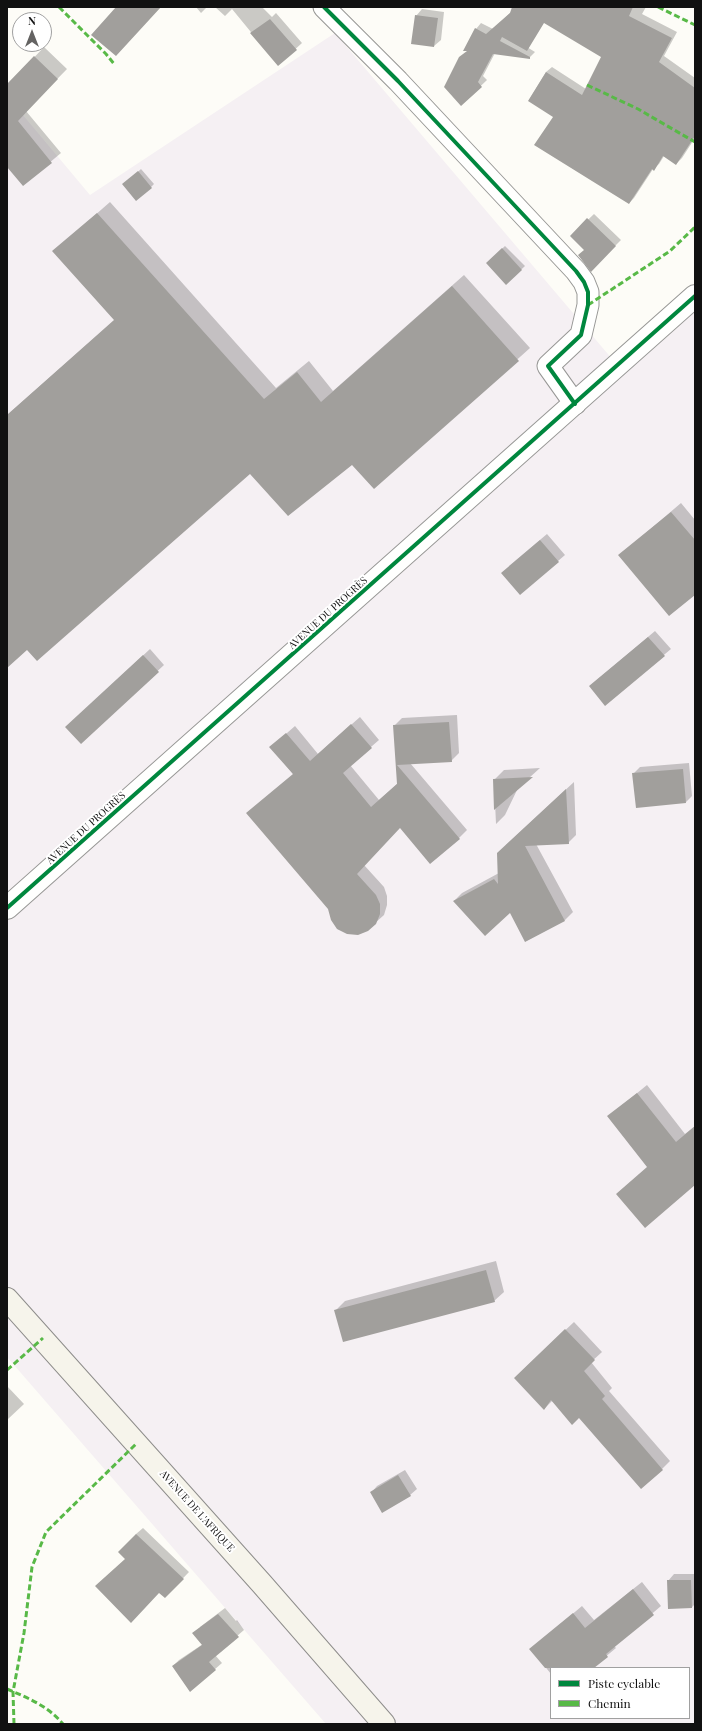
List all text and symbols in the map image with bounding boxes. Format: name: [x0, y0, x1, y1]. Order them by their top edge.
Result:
north arrow: [12, 12, 52, 52]
text: N: [28, 13, 36, 28]
street label: AVENUE DU PROGRÈS: [286, 574, 370, 652]
street label: AVENUE DU PROGRÈS: [44, 789, 128, 867]
street label: AVENUE DE L'AFRIQUE: [157, 1468, 237, 1554]
legend: [550, 1667, 690, 1719]
text: Piste cyclable: [588, 1675, 660, 1691]
text: Chemin: [588, 1695, 631, 1711]

